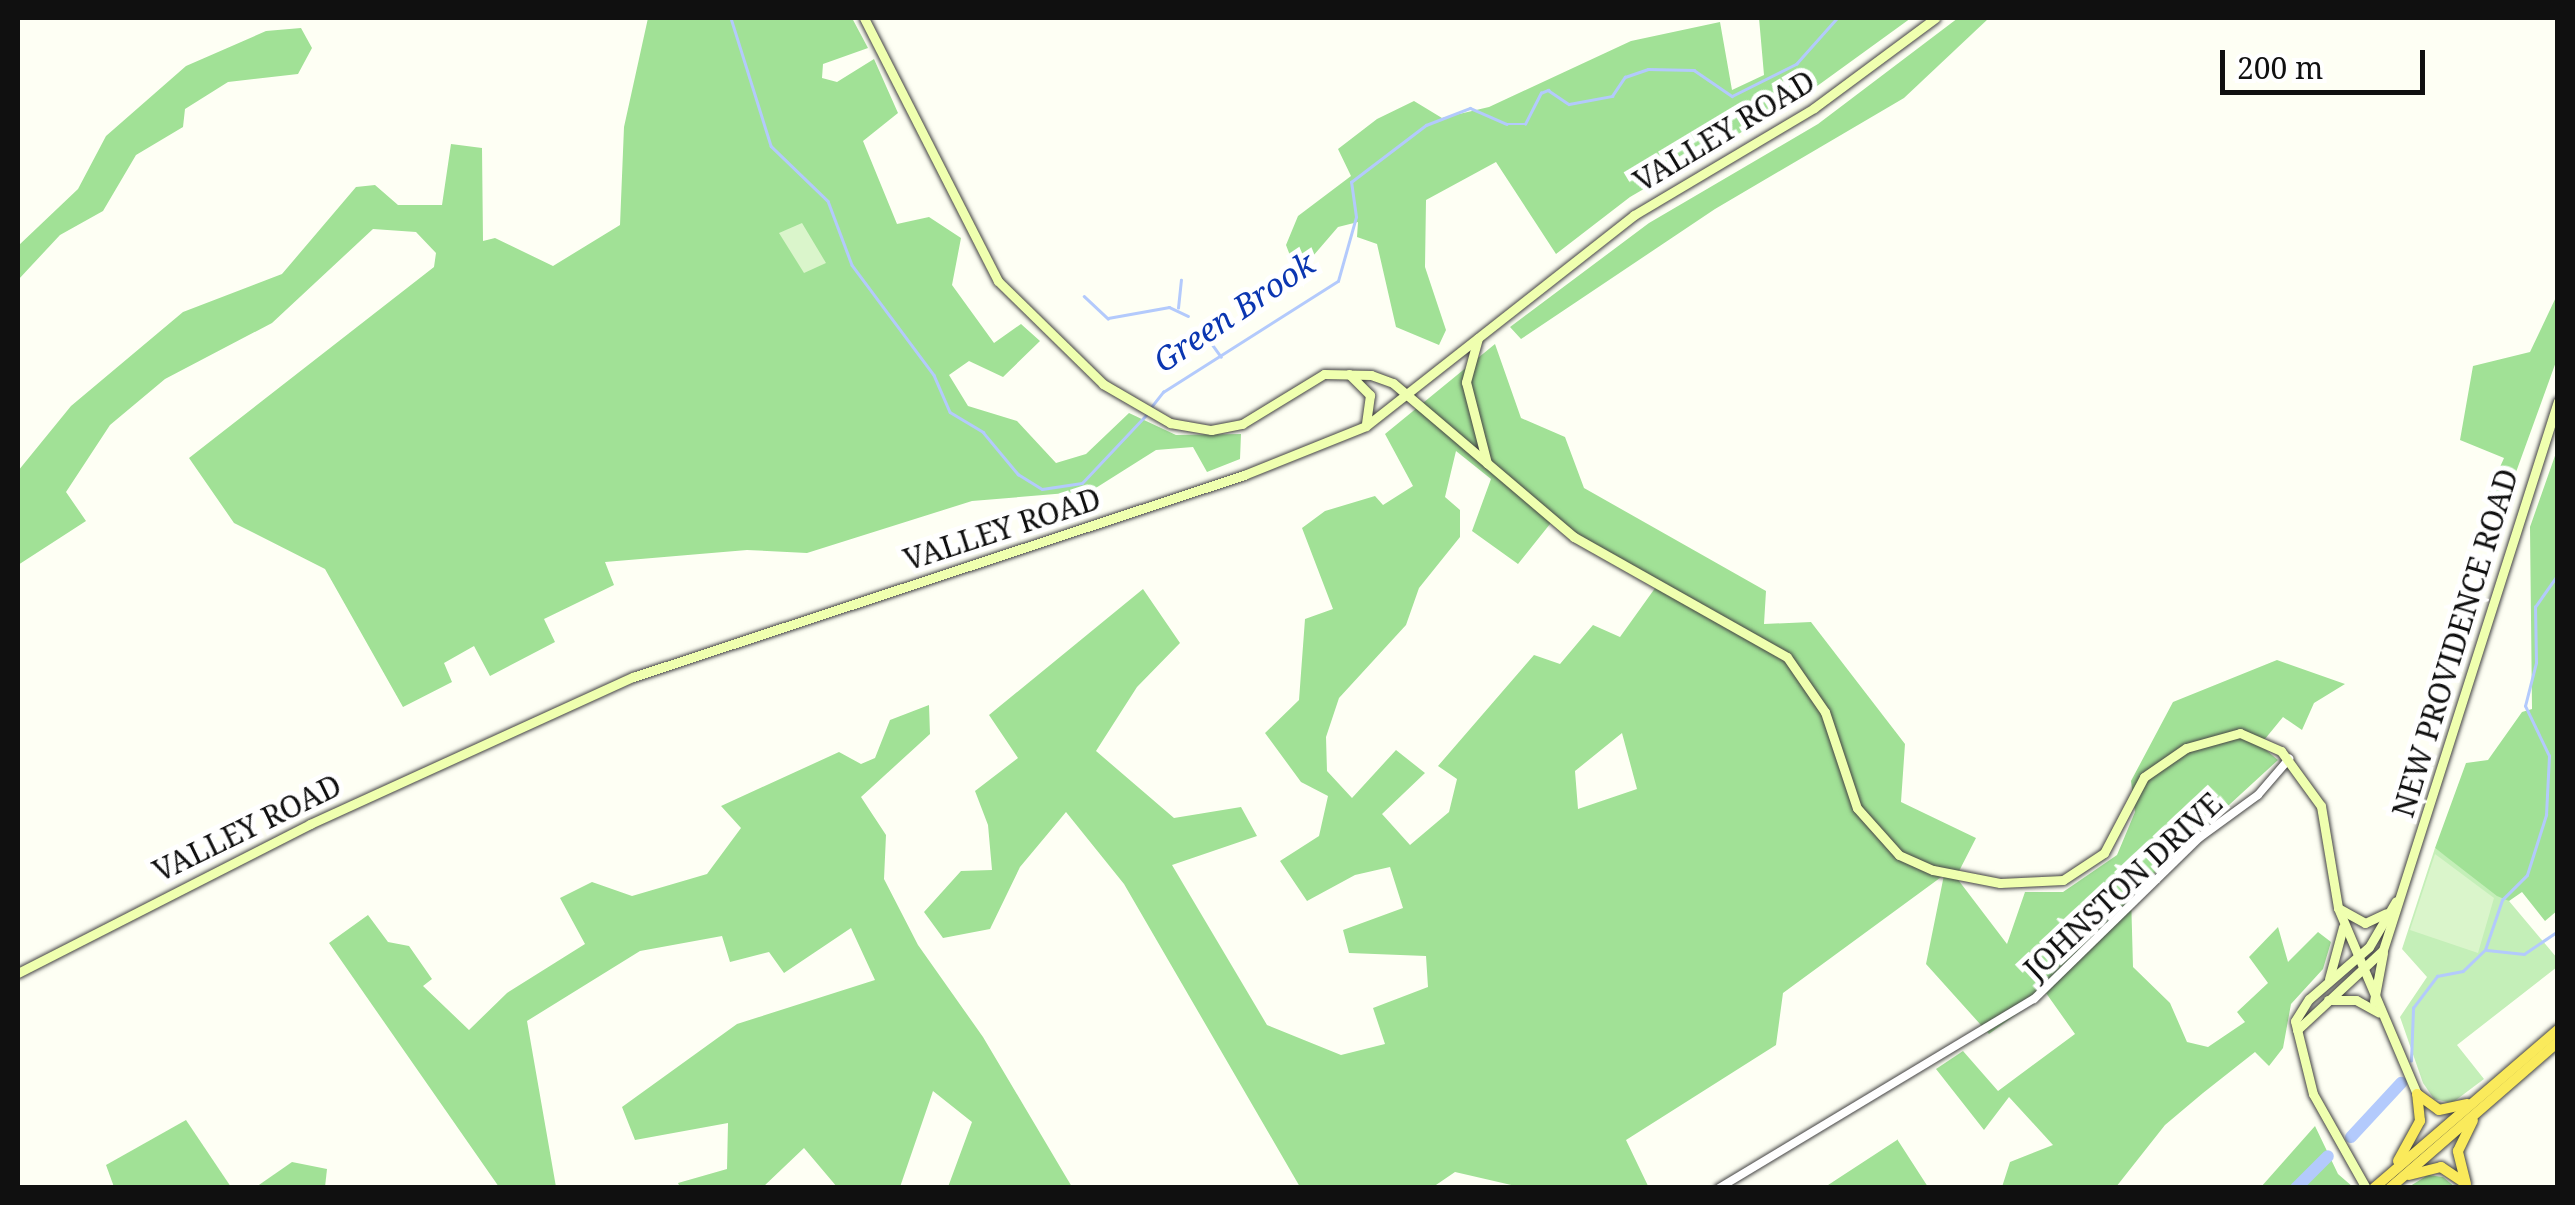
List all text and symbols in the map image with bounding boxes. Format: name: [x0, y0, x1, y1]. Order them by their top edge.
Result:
scale bar: [2225, 30, 2430, 92]
text: 200 m: [2237, 47, 2323, 88]
street label: VALLEY ROAD: [1627, 63, 1821, 199]
water label: Green Brook: [1146, 244, 1322, 380]
street label: NEW PROVIDENCE ROAD: [2385, 464, 2525, 822]
street label: VALLEY ROAD: [899, 480, 1105, 578]
street label: VALLEY ROAD: [147, 767, 347, 889]
street label: JOHNSTON DRIVE: [2017, 785, 2229, 987]

